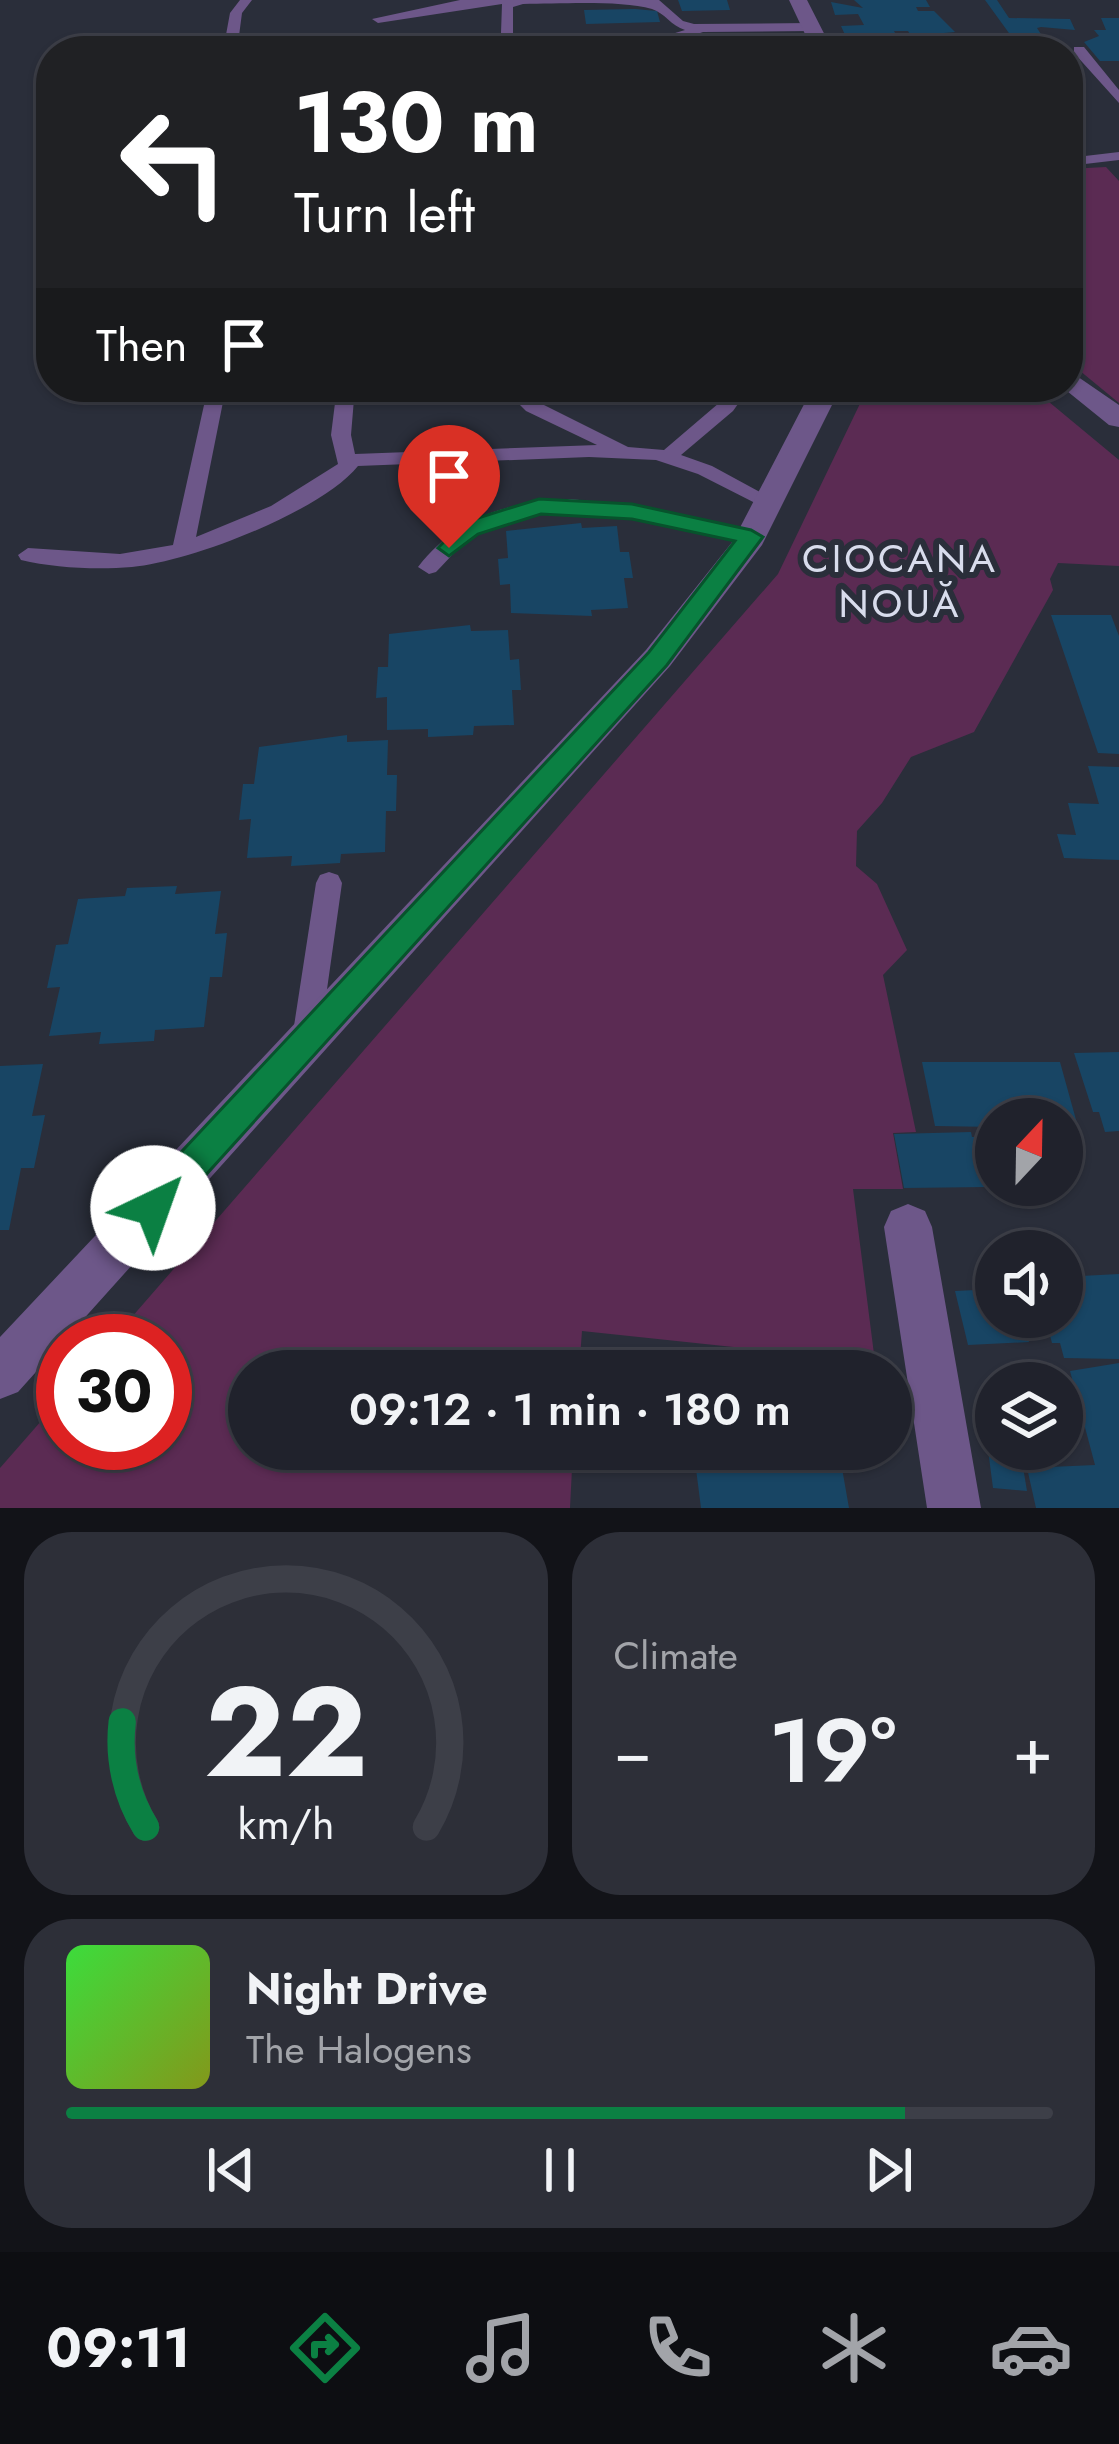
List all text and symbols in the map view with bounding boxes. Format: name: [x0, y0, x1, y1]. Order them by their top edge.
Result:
text: 130 m: [294, 62, 539, 184]
icon: left: [96, 84, 252, 240]
text: Turn left: [294, 174, 475, 252]
icon: arrive: [211, 312, 277, 378]
text: Then: [96, 313, 187, 378]
pin: [398, 425, 500, 548]
icon: arrive: [416, 443, 482, 509]
district label: CIOCANA NOUĂ: [802, 530, 998, 632]
north arrow: [975, 1098, 1083, 1206]
map controls: [975, 1098, 1083, 1470]
position arrow: [90, 1145, 216, 1271]
button: sound: [975, 1230, 1083, 1338]
speed limit sign: 30: [36, 1314, 192, 1470]
button: layers: [975, 1362, 1083, 1470]
text: 09:12 · 1 min · 180 m: [349, 1377, 791, 1442]
text: Climate: [614, 1627, 738, 1684]
text: 22: [204, 1642, 368, 1823]
text: 19°: [768, 1686, 896, 1816]
text: −: [614, 1703, 652, 1799]
text: +: [1012, 1703, 1053, 1799]
text: km/h: [237, 1792, 334, 1854]
text: Night Drive: [246, 1956, 488, 2021]
text: The Halogens: [246, 2021, 472, 2078]
icon: previous: [198, 2137, 264, 2203]
icon: pause: [527, 2137, 593, 2203]
icon: next: [856, 2137, 922, 2203]
icon: directions: [283, 2306, 367, 2390]
icon: music: [459, 2306, 543, 2390]
icon: phone: [636, 2306, 720, 2390]
icon: climate: [812, 2306, 896, 2390]
icon: car: [989, 2306, 1073, 2390]
text: 09:11: [46, 2309, 190, 2387]

